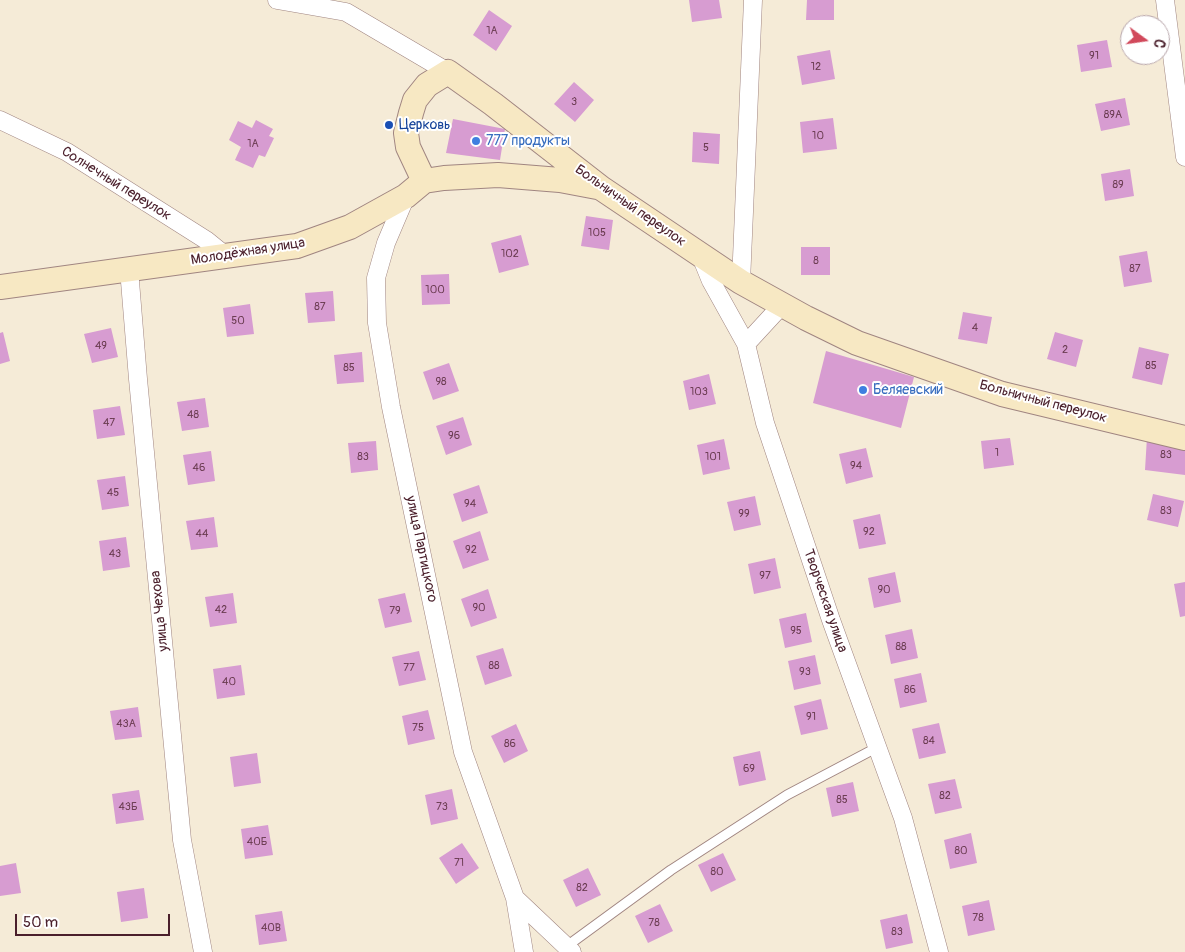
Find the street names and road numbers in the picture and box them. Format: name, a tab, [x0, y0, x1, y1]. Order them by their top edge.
street label: Солнечный переулок	[58, 144, 174, 224]
street label: Больничный переулок	[571, 161, 689, 251]
street label: Молодёжная улица	[190, 235, 306, 269]
street label: Больничный переулок	[977, 377, 1109, 427]
street label: улица Партицкого	[402, 494, 440, 604]
street label: Творческая улица	[799, 547, 851, 655]
street label: улица Чехова	[147, 570, 173, 652]

